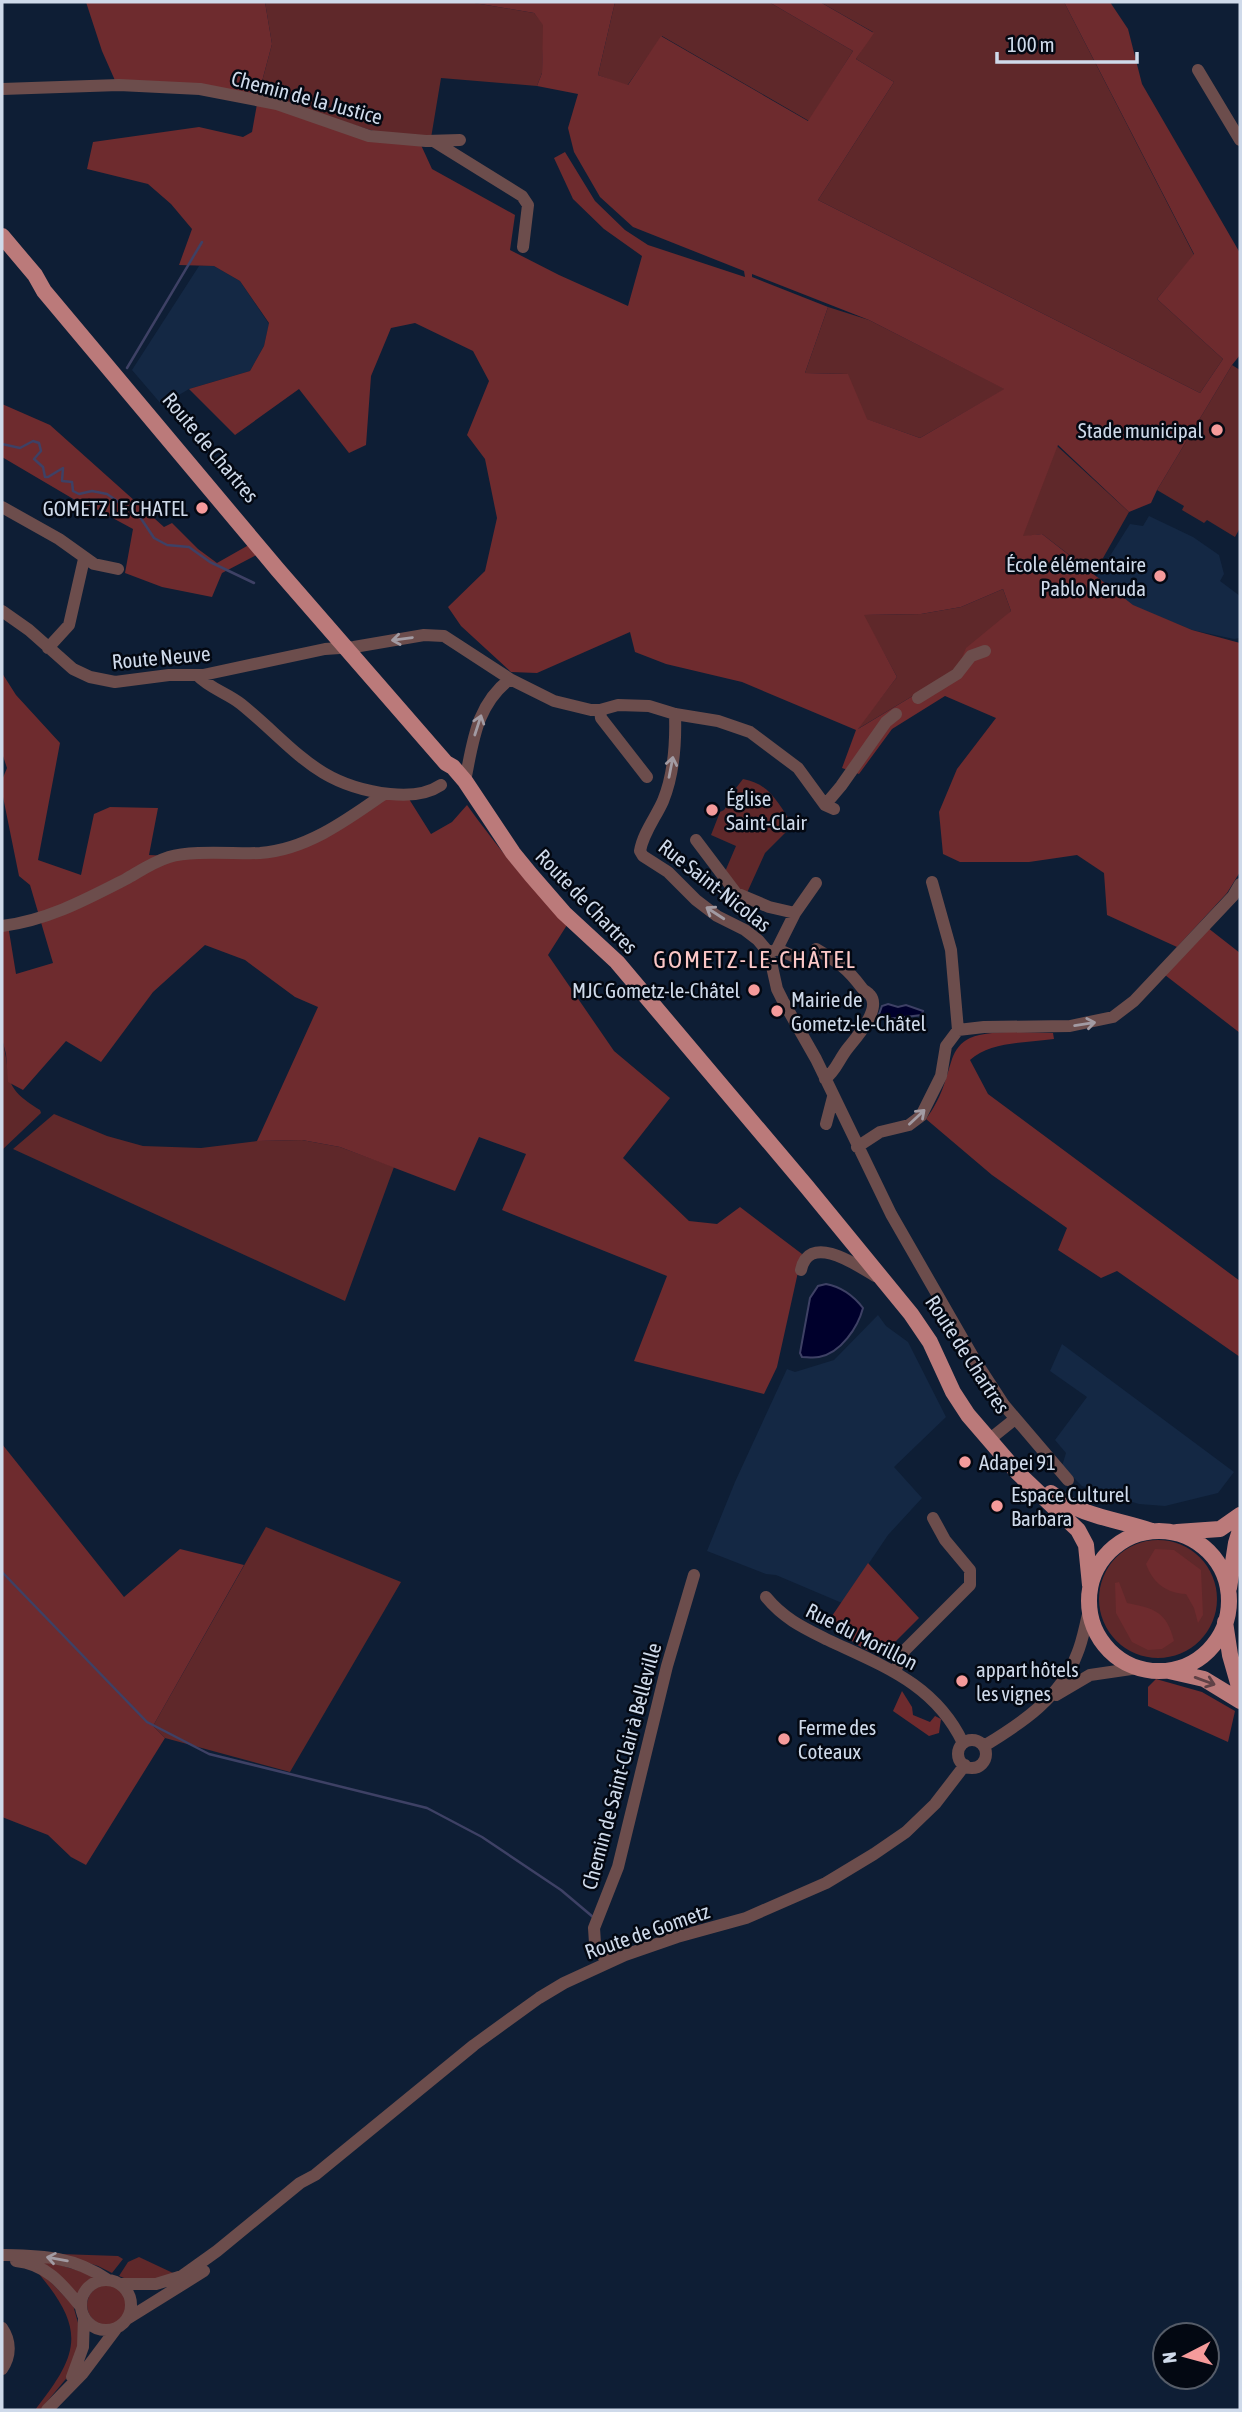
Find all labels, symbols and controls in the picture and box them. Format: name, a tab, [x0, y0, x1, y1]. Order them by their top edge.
scale bar	[997, 21, 1137, 65]
text: 100 m	[1007, 32, 1055, 56]
street label: Chemin de la Justice	[229, 65, 385, 129]
street label: Route de Chartres	[158, 387, 264, 507]
place label: Stade municipal	[1078, 418, 1203, 442]
marker: Stade municipal	[1209, 422, 1225, 438]
place label: GOMETZ LE CHATEL	[43, 496, 188, 520]
marker: GOMETZ LE CHATEL	[194, 500, 210, 516]
place label: École élémentaire Pablo Neruda	[1006, 552, 1146, 600]
marker: École élémentaire Pablo Neruda	[1152, 568, 1168, 584]
one-way arrow	[391, 632, 414, 645]
street label: Route Neuve	[111, 641, 211, 673]
one-way arrow	[473, 714, 486, 736]
one-way arrow	[665, 756, 679, 779]
place label: Église Saint-Clair	[726, 786, 808, 834]
marker: Église Saint-Clair	[704, 802, 720, 818]
street label: Rue Saint-Nicolas	[654, 834, 776, 936]
street label: Route de Chartres	[531, 844, 643, 958]
one-way arrow	[705, 906, 725, 920]
district label: GOMETZ-LE-CHÂTEL	[653, 946, 857, 973]
place label: MJC Gometz-le-Châtel	[572, 978, 740, 1002]
marker: MJC Gometz-le-Châtel	[746, 982, 762, 998]
place label: Mairie de Gometz-le-Châtel	[791, 987, 926, 1035]
marker: Mairie de Gometz-le-Châtel	[769, 1003, 785, 1019]
one-way arrow	[1073, 1017, 1096, 1030]
one-way arrow	[908, 1109, 926, 1125]
street label: Route de Chartres	[921, 1291, 1015, 1417]
place label: Adapei 91	[979, 1450, 1056, 1474]
marker: Adapei 91	[957, 1454, 973, 1470]
place label: Espace Culturel Barbara	[1011, 1482, 1130, 1530]
marker: Espace Culturel Barbara	[989, 1498, 1005, 1514]
street label: Rue du Morillon	[802, 1598, 922, 1674]
street label: Chemin de Saint-Clair à Belleville	[576, 1640, 666, 1892]
place label: appart hôtels les vignes	[976, 1657, 1079, 1705]
marker: appart hôtels les vignes	[954, 1673, 970, 1689]
one-way arrow	[1194, 1675, 1216, 1688]
place label: Ferme des Coteaux	[798, 1715, 876, 1763]
marker: Ferme des Coteaux	[776, 1731, 792, 1747]
street label: Route de Gometz	[581, 1898, 713, 1964]
one-way arrow	[46, 2251, 69, 2265]
north arrow	[1151, 2321, 1221, 2391]
text: N	[1158, 2351, 1181, 2365]

